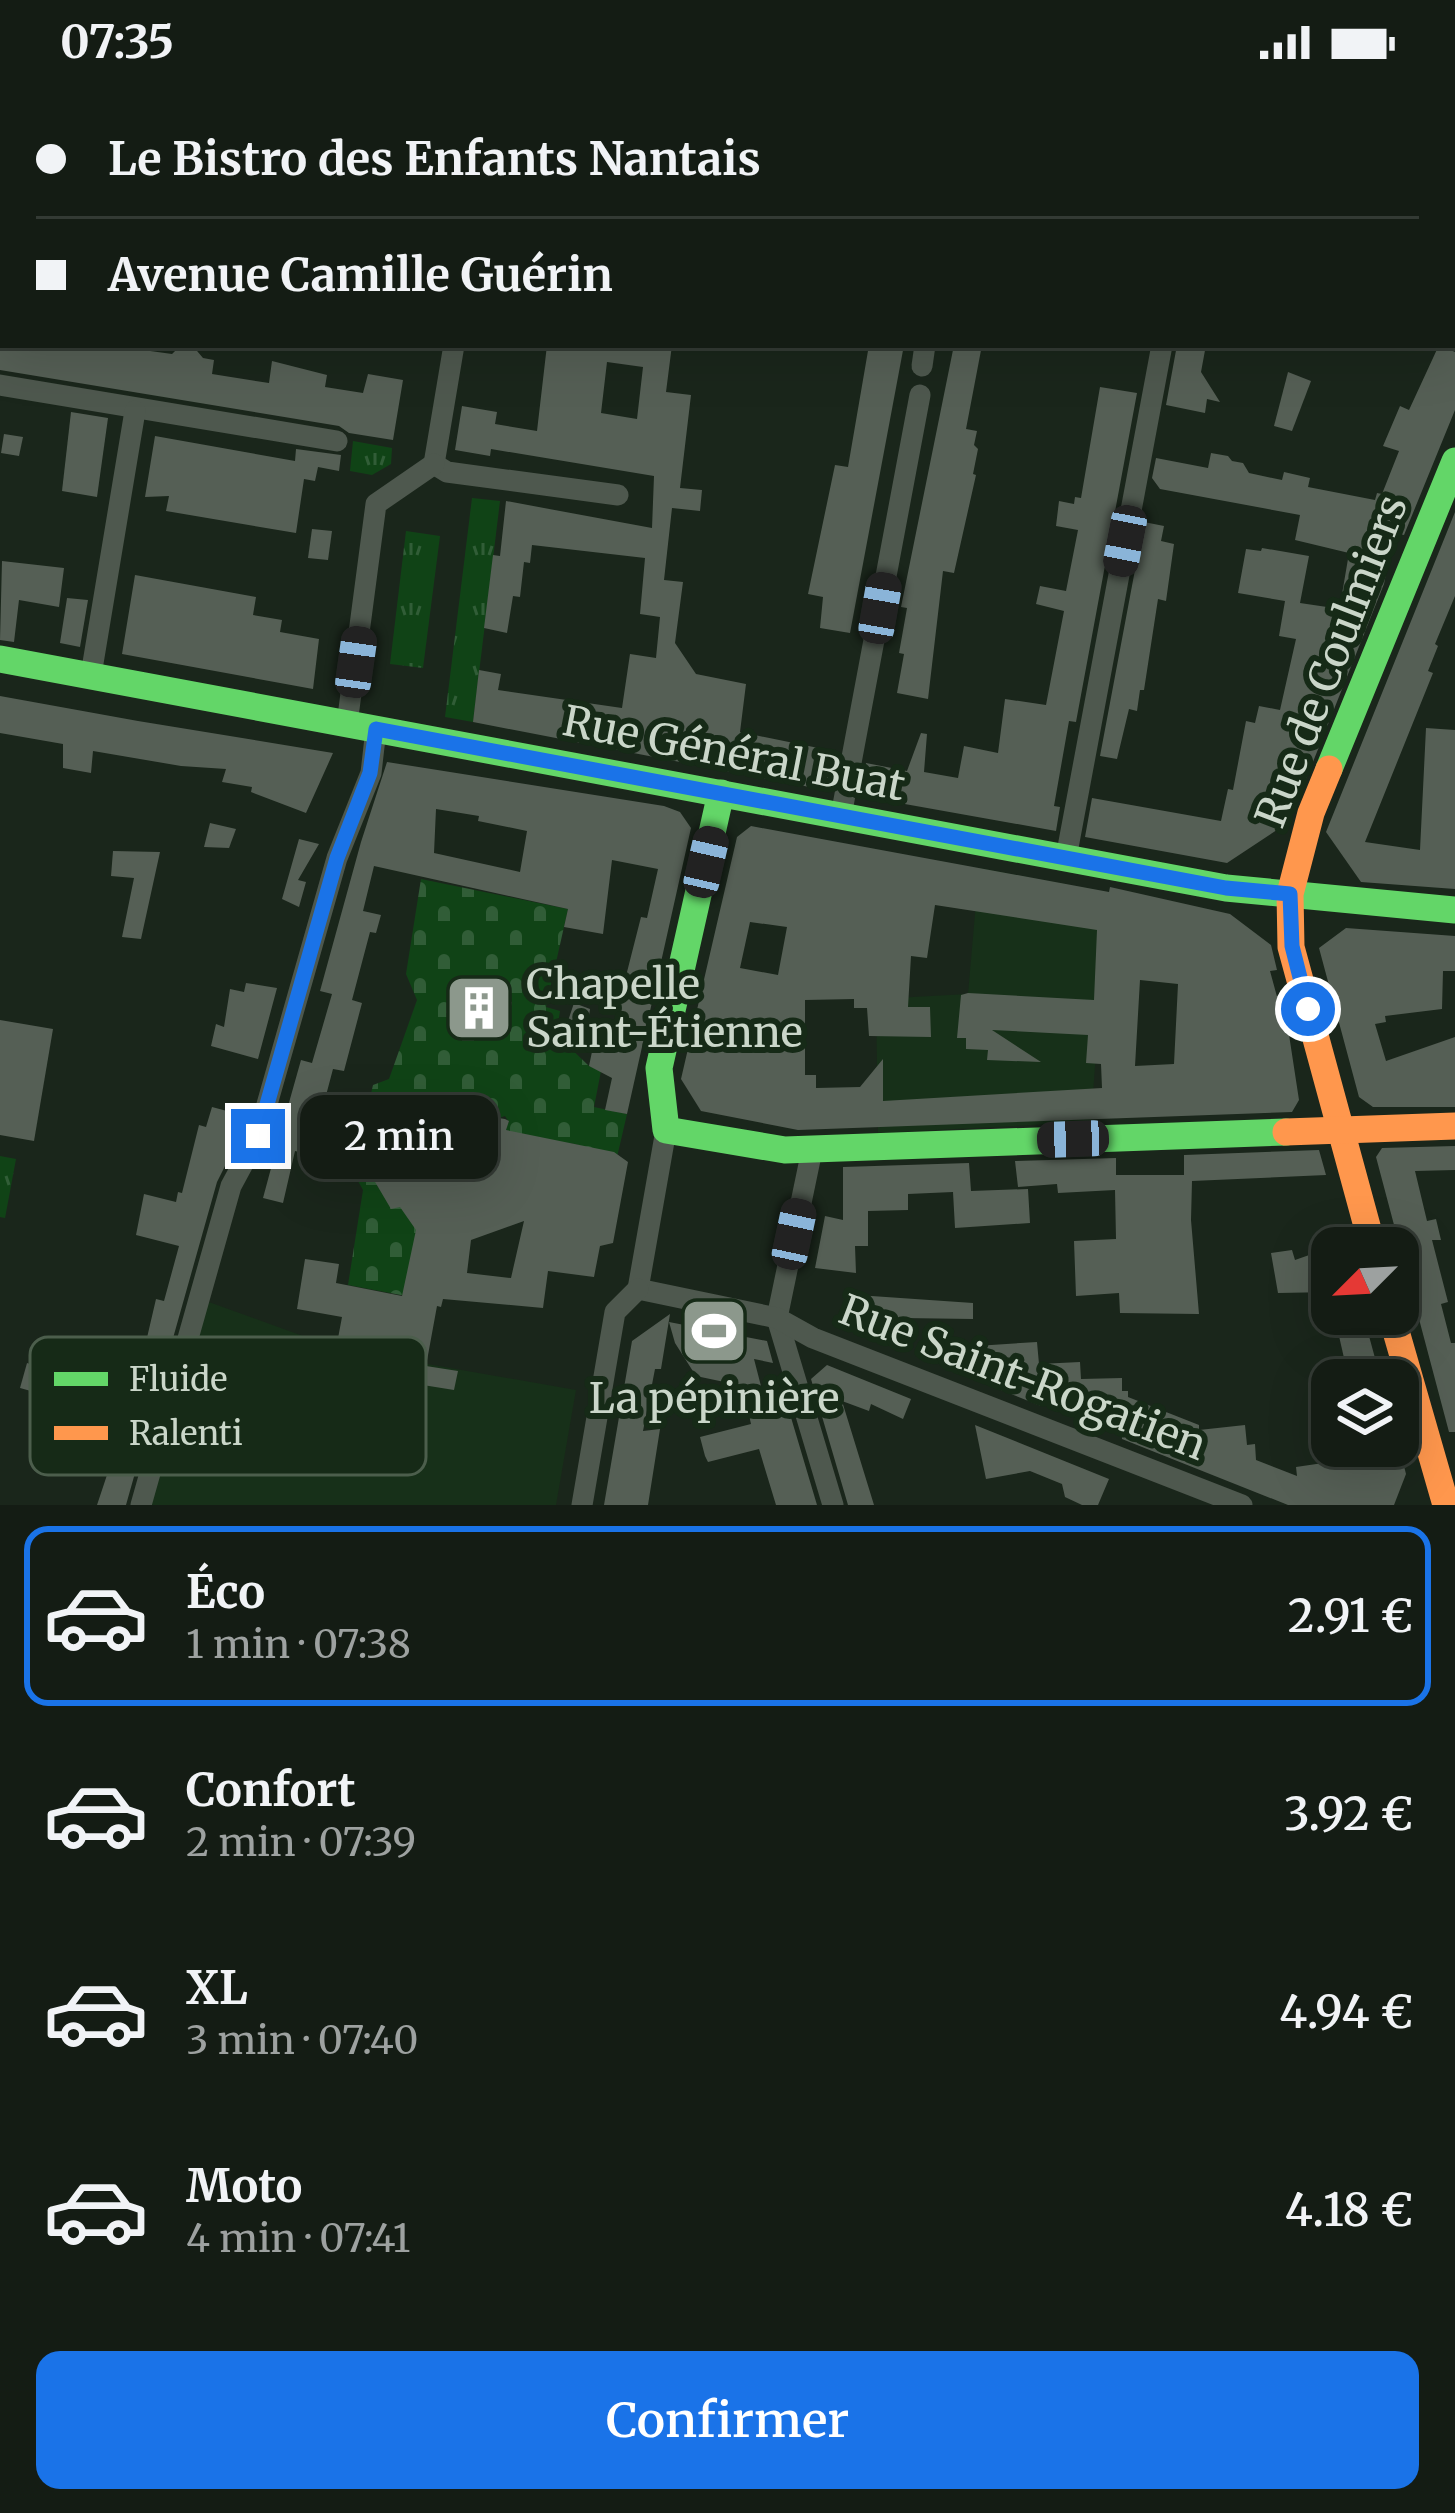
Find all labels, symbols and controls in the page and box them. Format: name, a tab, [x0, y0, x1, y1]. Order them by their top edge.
text: 07:35	[60, 14, 174, 70]
text: Le Bistro des Enfants Nantais	[108, 131, 761, 187]
text: Avenue Camille Guérin	[108, 247, 613, 303]
street label: Rue de Coulmiers	[1244, 488, 1418, 834]
car	[1100, 502, 1150, 580]
car	[856, 569, 904, 647]
car	[333, 624, 379, 700]
street label: Rue Général Buat	[559, 694, 909, 812]
car	[680, 823, 732, 901]
place label: Chapelle Saint-Étienne	[526, 958, 803, 1058]
building icon: Chapelle Saint-Étienne	[444, 973, 514, 1043]
route start	[1281, 982, 1335, 1036]
callout: 2 min	[300, 1094, 498, 1178]
route end	[231, 1109, 285, 1163]
text: 2 min	[344, 1112, 454, 1161]
car	[1036, 1120, 1110, 1158]
car	[769, 1195, 819, 1273]
north arrow	[1311, 1227, 1419, 1335]
map controls	[1311, 1227, 1419, 1467]
street label: Rue Saint-Rogatien	[832, 1283, 1214, 1472]
sports icon: La pépinière	[679, 1296, 749, 1366]
legend	[30, 1337, 426, 1475]
text: Fluide	[129, 1359, 228, 1400]
button: layers	[1311, 1359, 1419, 1467]
place label: La pépinière	[589, 1372, 839, 1424]
text: Ralenti	[129, 1413, 243, 1454]
icon: car	[42, 1562, 150, 1670]
text: Éco	[186, 1564, 265, 1620]
text: 2.91 €	[1288, 1588, 1413, 1644]
text: 1 min · 07:38	[186, 1620, 411, 1669]
icon: car	[42, 1760, 150, 1868]
text: Confort	[186, 1762, 356, 1818]
text: 3.92 €	[1284, 1786, 1413, 1842]
text: 2 min · 07:39	[186, 1818, 416, 1867]
icon: car	[42, 1958, 150, 2066]
text: XL	[186, 1960, 248, 2016]
text: 4.94 €	[1279, 1984, 1413, 2040]
text: 3 min · 07:40	[186, 2016, 419, 2065]
icon: car	[42, 2156, 150, 2264]
text: Moto	[186, 2158, 302, 2214]
text: 4.18 €	[1285, 2182, 1413, 2238]
text: 4 min · 07:41	[186, 2214, 410, 2263]
button: Confirmer	[36, 2351, 1419, 2489]

